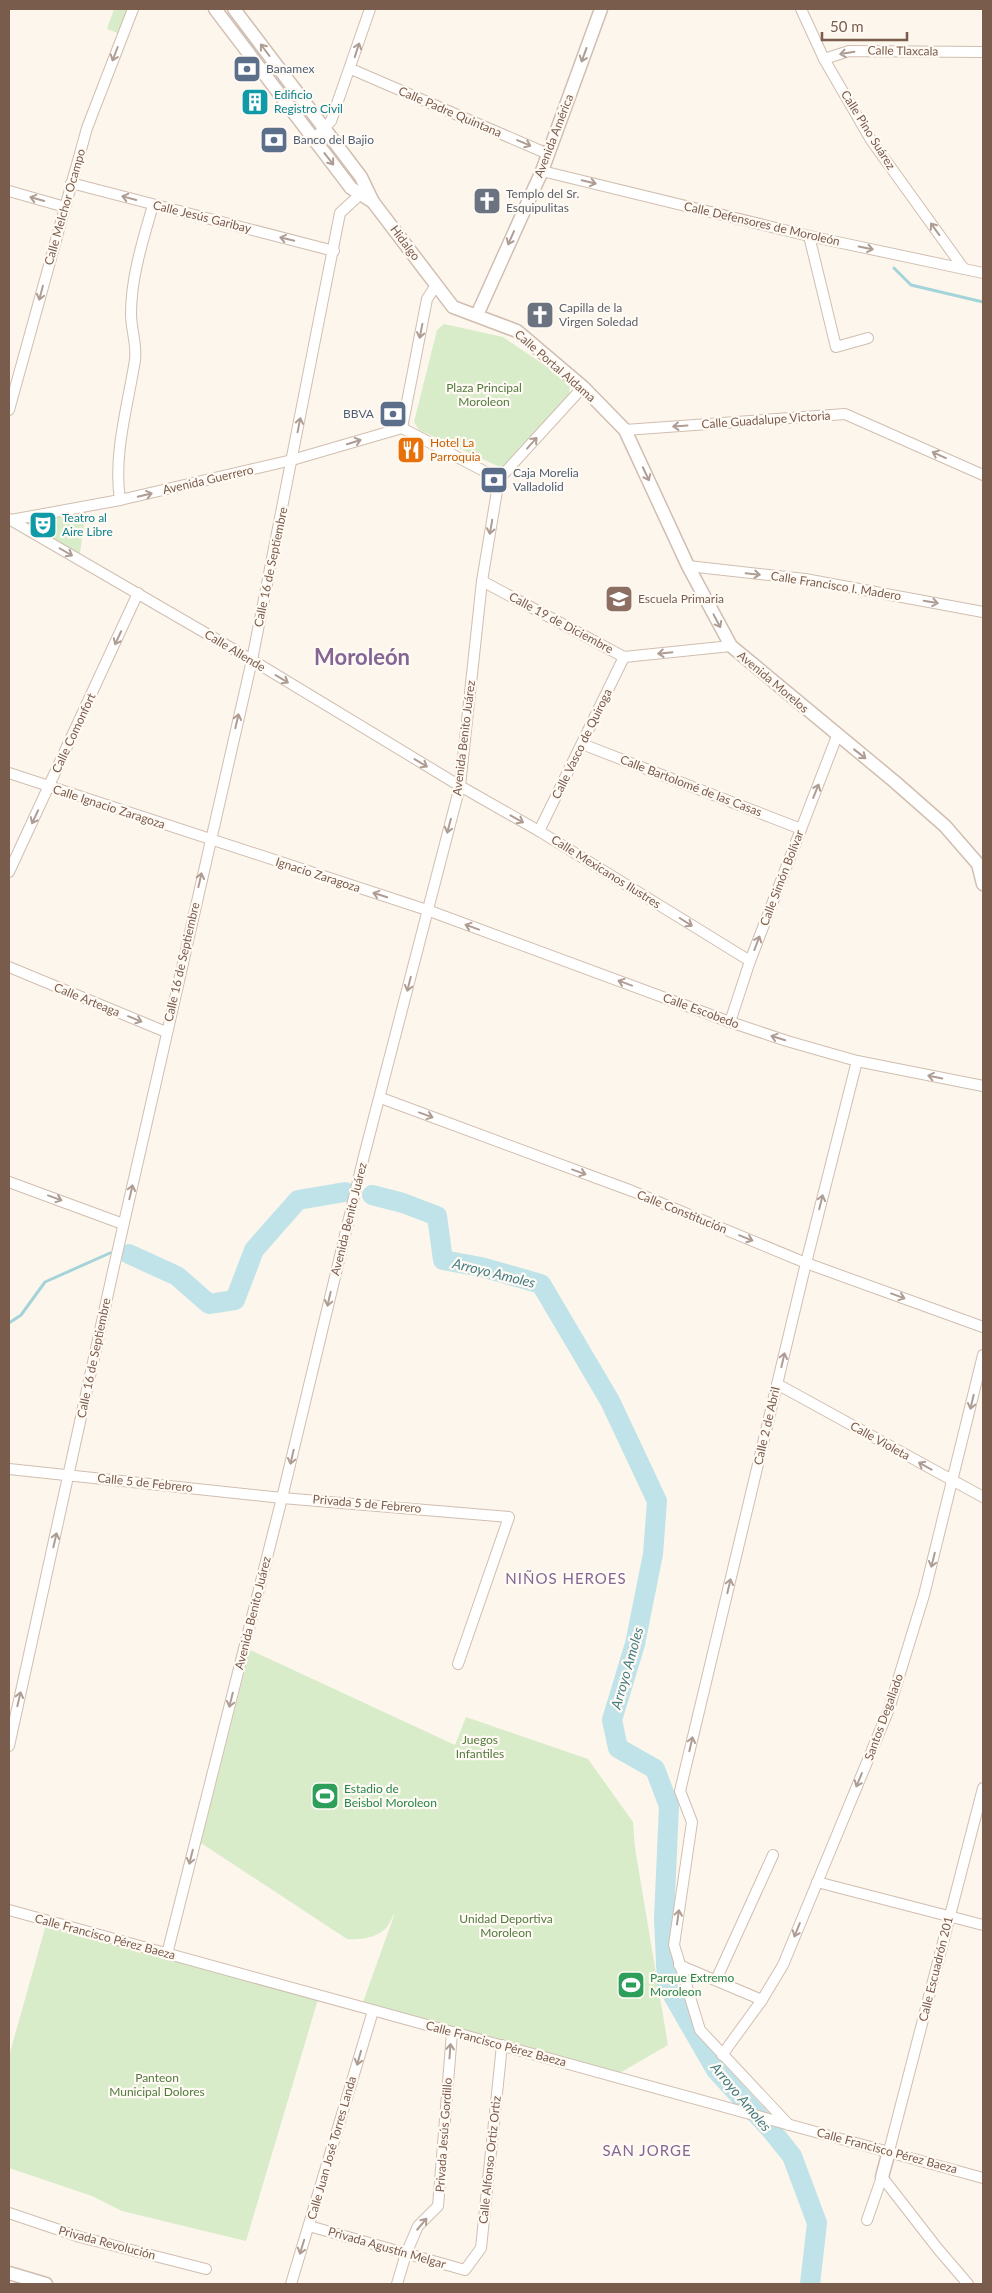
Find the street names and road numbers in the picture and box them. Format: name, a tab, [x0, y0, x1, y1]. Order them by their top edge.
street label: Calle Tlaxcala	[868, 42, 939, 59]
street label: Calle Padre Quintana	[396, 83, 504, 140]
street label: Calle Pino Suárez	[838, 87, 899, 173]
street label: Avenida América	[531, 92, 576, 180]
street label: Calle Melchor Ocampo	[41, 147, 88, 267]
street label: Calle Jesús Garibay	[151, 197, 254, 236]
street label: Calle Defensores de Moroleón	[683, 198, 842, 249]
street label: Hidalgo	[387, 222, 424, 264]
street label: Calle Portal Aldama	[512, 326, 599, 405]
street label: Calle Guadalupe Victoria	[701, 408, 831, 431]
street label: Avenida Guerrero	[161, 462, 255, 497]
street label: Calle 16 de Septiembre	[250, 505, 291, 628]
street label: Calle Francisco I. Madero	[770, 568, 902, 603]
street label: Calle 19 de Diciembre	[506, 589, 616, 656]
street label: Calle Allende	[202, 626, 268, 675]
street label: Avenida Morelos	[735, 647, 812, 716]
street label: Avenida Benito Juárez	[449, 679, 478, 796]
street label: Calle Vasco de Quiroga	[548, 686, 615, 801]
street label: Calle Comonfort	[48, 690, 99, 775]
street label: Calle Bartolomé de las Casas	[618, 752, 764, 820]
street label: Calle Ignacio Zaragoza	[51, 781, 167, 832]
street label: Calle Simón Bolívar	[756, 827, 807, 928]
street label: Calle Mexicanos Ilustres	[549, 832, 664, 911]
street label: Ignacio Zaragoza	[274, 854, 362, 895]
street label: Calle 16 de Septiembre	[160, 901, 203, 1023]
street label: Calle Arteaga	[52, 979, 122, 1020]
street label: Calle Escobedo	[661, 990, 742, 1031]
street label: Avenida Benito Juárez	[327, 1160, 370, 1277]
street label: Calle Constitución	[635, 1187, 730, 1236]
street label: Calle 16 de Septiembre	[73, 1296, 114, 1419]
street label: Calle 2 de Abril	[750, 1385, 783, 1466]
street label: Calle Violeta	[848, 1418, 913, 1463]
street label: Calle 5 de Febrero	[97, 1470, 194, 1495]
street label: Privada 5 de Febrero	[312, 1491, 422, 1516]
street label: Avenida Benito Juárez	[231, 1554, 274, 1671]
street label: Santos Degallado	[861, 1671, 906, 1762]
street label: Calle Francisco Pérez Baeza	[33, 1910, 177, 1963]
street label: Calle Escuadrón 201	[915, 1915, 956, 2023]
street label: Calle Francisco Pérez Baeza	[424, 2017, 568, 2070]
street label: Calle Juan José Torres Landa	[304, 2074, 359, 2221]
street label: Privada Jesús Gordillo	[432, 2077, 455, 2193]
street label: Calle Alfonso Ortiz Ortiz	[475, 2095, 504, 2225]
street label: Calle Francisco Pérez Baeza	[815, 2124, 959, 2177]
street label: Privada Revolución	[57, 2222, 157, 2263]
street label: Privada Agustín Melgar	[327, 2224, 448, 2272]

